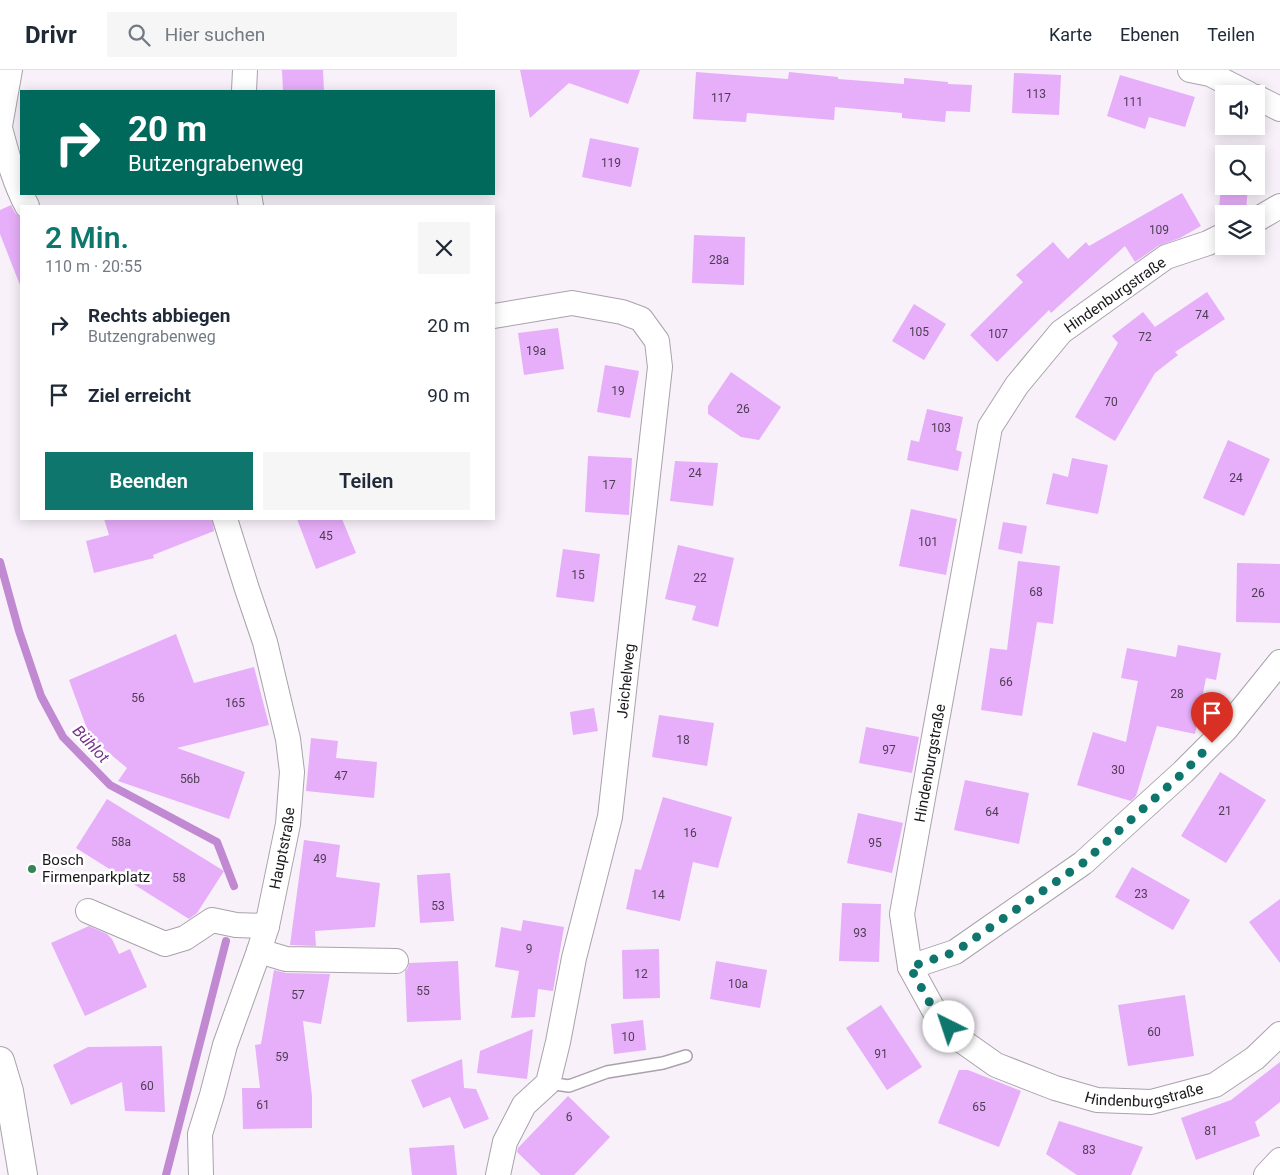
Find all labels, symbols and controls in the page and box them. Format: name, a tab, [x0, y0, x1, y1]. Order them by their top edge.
search box	[107, 12, 457, 57]
text: Drivr	[25, 21, 77, 49]
icon: search	[125, 21, 153, 49]
text: Hier suchen	[165, 23, 265, 46]
text: Karte	[1049, 24, 1092, 45]
text: Ebenen	[1120, 24, 1179, 45]
text: Teilen	[1207, 24, 1255, 45]
map controls	[1215, 85, 1265, 255]
button: sound	[1215, 85, 1265, 135]
house number: 113	[1026, 87, 1046, 101]
house number: 117	[711, 91, 731, 105]
house number: 111	[1123, 95, 1143, 109]
text: 20 m	[128, 109, 207, 150]
icon: right	[45, 110, 110, 175]
button: search	[1215, 145, 1265, 195]
text: Butzengrabenweg	[128, 151, 304, 176]
house number: 119	[601, 156, 621, 170]
button: layers	[1215, 205, 1265, 255]
text: 2 Min.	[45, 220, 129, 255]
button: close	[418, 222, 470, 274]
house number: 109	[1149, 223, 1169, 237]
house number: 28a	[709, 253, 729, 267]
street label: Hindenburgstraße	[1061, 253, 1169, 337]
text: 110 m · 20:55	[45, 257, 142, 276]
text: Rechts abbiegen	[88, 304, 230, 327]
house number: 74	[1195, 308, 1209, 322]
icon: right	[45, 311, 73, 339]
text: 20 m	[427, 314, 470, 337]
house number: 105	[909, 325, 929, 339]
text: Butzengrabenweg	[88, 327, 216, 346]
house number: 107	[988, 327, 1008, 341]
house number: 72	[1138, 330, 1152, 344]
house number: 19a	[526, 344, 546, 358]
icon: arrive	[45, 381, 73, 409]
text: Ziel erreicht	[88, 384, 191, 407]
text: 90 m	[427, 384, 470, 407]
house number: 19	[611, 384, 625, 398]
house number: 70	[1104, 395, 1118, 409]
house number: 26	[736, 402, 750, 416]
house number: 103	[931, 421, 951, 435]
button: Beenden	[45, 452, 253, 510]
button: Teilen	[263, 452, 470, 510]
house number: 24	[688, 466, 702, 480]
house number: 24	[1229, 471, 1243, 485]
house number: 17	[602, 478, 616, 492]
house number: 45	[319, 529, 333, 543]
house number: 101	[918, 535, 938, 549]
house number: 15	[571, 568, 585, 582]
house number: 22	[693, 571, 707, 585]
house number: 68	[1029, 585, 1043, 599]
house number: 26	[1251, 586, 1265, 600]
street label: Jeichelweg	[613, 643, 639, 719]
house number: 66	[999, 675, 1013, 689]
house number: 28	[1170, 687, 1184, 701]
house number: 56	[131, 691, 145, 705]
pin	[1191, 692, 1233, 743]
house number: 165	[225, 696, 245, 710]
icon: arrive	[1198, 699, 1226, 727]
street label: Hindenburgstraße	[911, 702, 949, 824]
water label: Bühlot	[69, 721, 114, 767]
house number: 18	[676, 733, 690, 747]
house number: 97	[882, 743, 896, 757]
house number: 30	[1111, 763, 1125, 777]
house number: 47	[334, 769, 348, 783]
house number: 56b	[180, 772, 200, 786]
house number: 21	[1218, 804, 1232, 818]
house number: 64	[985, 805, 999, 819]
street label: Hauptstraße	[266, 807, 298, 891]
house number: 16	[683, 826, 697, 840]
house number: 58a	[111, 835, 131, 849]
house number: 95	[868, 836, 882, 850]
place label: Bosch Firmenparkplatz	[42, 851, 150, 886]
house number: 49	[313, 852, 327, 866]
marker: Bosch Firmenparkplatz	[26, 863, 38, 875]
house number: 58	[172, 871, 186, 885]
house number: 23	[1134, 887, 1148, 901]
house number: 14	[651, 888, 665, 902]
house number: 53	[431, 899, 445, 913]
house number: 93	[853, 926, 867, 940]
house number: 9	[526, 942, 532, 956]
house number: 12	[634, 967, 648, 981]
house number: 10a	[728, 977, 748, 991]
house number: 55	[416, 984, 430, 998]
house number: 57	[291, 988, 305, 1002]
position arrow	[922, 1000, 974, 1052]
house number: 60	[1147, 1025, 1161, 1039]
house number: 10	[621, 1030, 635, 1044]
house number: 91	[874, 1047, 888, 1061]
house number: 59	[275, 1050, 289, 1064]
house number: 60	[140, 1079, 154, 1093]
street label: Hindenburgstraße	[1083, 1080, 1205, 1111]
house number: 61	[256, 1098, 270, 1112]
house number: 65	[972, 1100, 986, 1114]
house number: 6	[566, 1110, 573, 1124]
house number: 81	[1204, 1124, 1218, 1138]
house number: 83	[1082, 1143, 1096, 1157]

